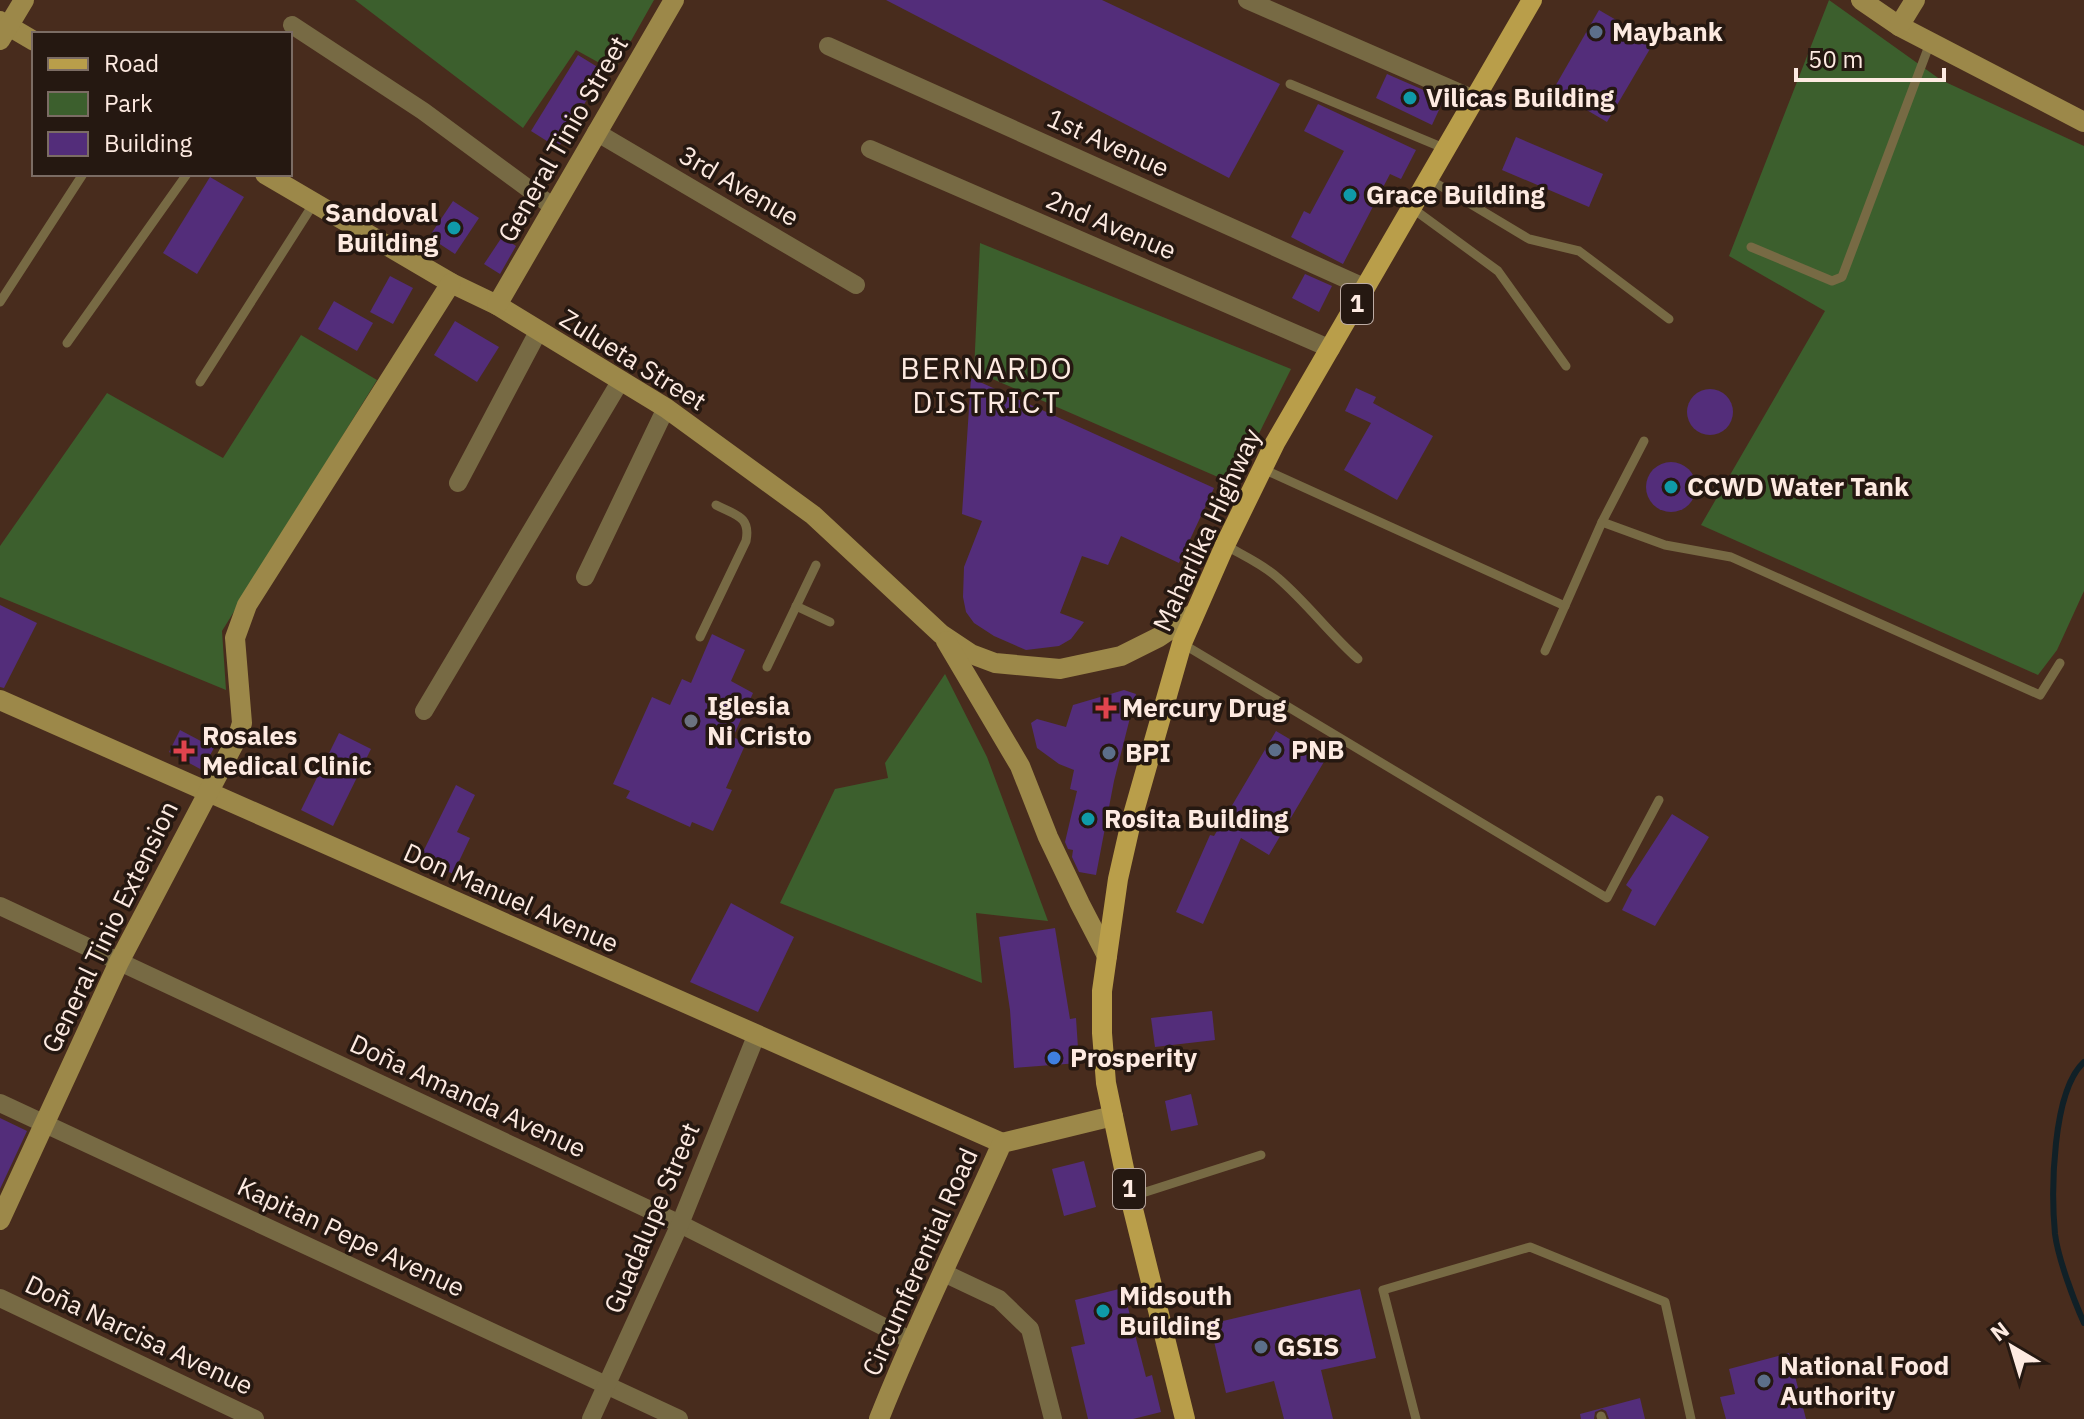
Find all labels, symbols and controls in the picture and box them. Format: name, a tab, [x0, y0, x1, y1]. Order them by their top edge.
place label: Maybank	[1612, 14, 1723, 48]
marker: Maybank	[1587, 23, 1605, 41]
street label: General Tinio Street	[489, 29, 635, 248]
legend	[32, 32, 292, 176]
scale bar	[1796, 32, 1944, 82]
text: 50 m	[1808, 43, 1863, 75]
text: Road	[104, 47, 159, 79]
place label: Vilicas Building	[1426, 80, 1615, 114]
text: Park	[104, 87, 153, 119]
marker: Vilicas Building	[1401, 89, 1419, 107]
street label: 1st Avenue	[1042, 100, 1175, 184]
text: Building	[104, 127, 192, 159]
street label: 3rd Avenue	[673, 137, 806, 233]
place label: Grace Building	[1366, 177, 1546, 211]
street label: 2nd Avenue	[1041, 181, 1182, 267]
marker: Grace Building	[1341, 186, 1359, 204]
place label: Sandoval Building	[325, 195, 439, 259]
marker: Sandoval Building	[445, 219, 463, 237]
road number: 1	[1341, 284, 1373, 324]
street label: Zulueta Street	[554, 301, 713, 418]
district label: BERNARDO DISTRICT	[900, 348, 1074, 421]
street label: Maharlika Highway	[1144, 423, 1268, 636]
place label: CCWD Water Tank	[1687, 469, 1909, 503]
marker: CCWD Water Tank	[1662, 478, 1680, 496]
place label: Iglesia Ni Cristo	[707, 688, 812, 752]
place label: Mercury Drug	[1122, 690, 1287, 724]
marker: Mercury Drug	[1097, 699, 1115, 717]
marker: Iglesia Ni Cristo	[682, 712, 700, 730]
place label: Rosales Medical Clinic	[202, 718, 372, 782]
place label: PNB	[1291, 732, 1344, 766]
place label: BPI	[1125, 735, 1171, 769]
marker: Rosales Medical Clinic	[173, 740, 195, 762]
marker: PNB	[1266, 741, 1284, 759]
marker: BPI	[1100, 744, 1118, 762]
street label: General Tinio Extension	[33, 795, 185, 1058]
place label: Rosita Building	[1104, 801, 1289, 835]
marker: Rosita Building	[1079, 810, 1097, 828]
street label: Don Manuel Avenue	[399, 834, 624, 960]
street label: Doña Amanda Avenue	[345, 1025, 592, 1165]
place label: Prosperity	[1070, 1040, 1197, 1074]
marker: Prosperity	[1045, 1049, 1063, 1067]
street label: Guadalupe Street	[596, 1117, 707, 1318]
street label: Circumferential Road	[853, 1142, 985, 1381]
street label: Kapitan Pepe Avenue	[232, 1168, 471, 1304]
road number: 1	[1113, 1169, 1145, 1209]
street label: Doña Narcisa Avenue	[20, 1266, 259, 1402]
place label: Midsouth Building	[1119, 1278, 1232, 1342]
marker: Midsouth Building	[1094, 1302, 1112, 1320]
north arrow	[1972, 1307, 2052, 1387]
text: N	[1984, 1315, 2015, 1347]
place label: GSIS	[1277, 1329, 1339, 1363]
marker: GSIS	[1252, 1338, 1270, 1356]
place label: National Food Authority	[1780, 1348, 1949, 1412]
marker: National Food Authority	[1755, 1372, 1773, 1390]

